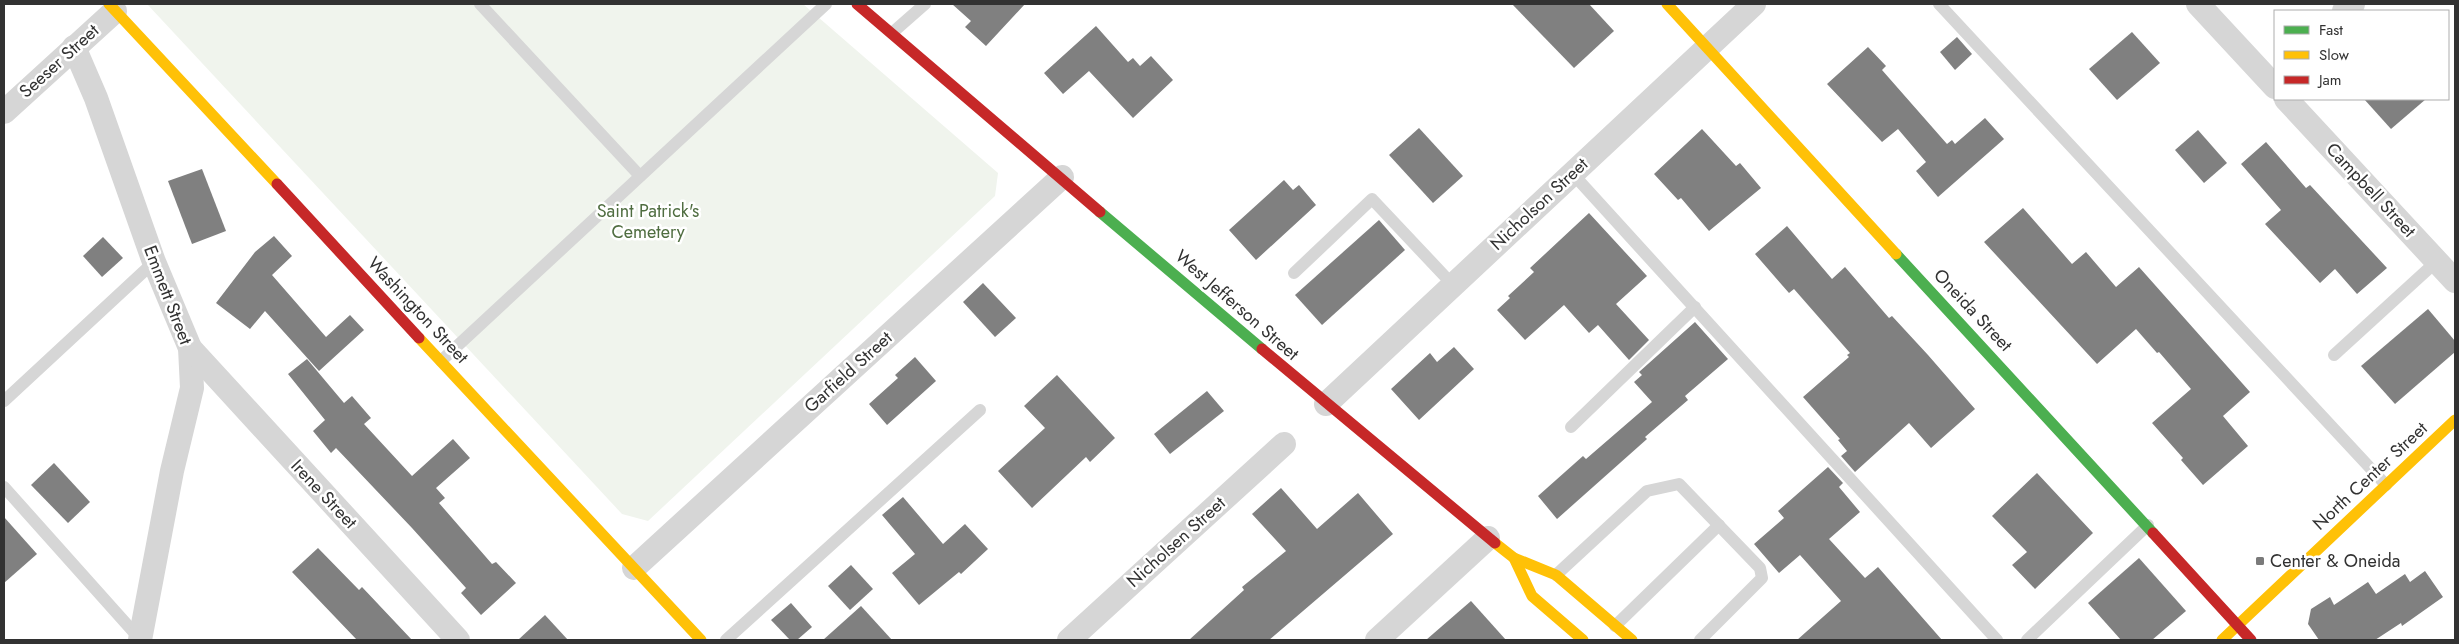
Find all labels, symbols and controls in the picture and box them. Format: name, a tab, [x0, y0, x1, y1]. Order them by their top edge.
legend	[2274, 10, 2449, 100]
street label: Seeser Street	[13, 18, 105, 104]
text: Fast	[2319, 19, 2343, 41]
text: Slow	[2319, 44, 2350, 66]
text: Jam	[2317, 69, 2342, 91]
street label: Campbell Street	[2320, 137, 2422, 244]
street label: Nicholson Street	[1484, 151, 1594, 256]
park label: Saint Patrick's Cemetery	[597, 198, 699, 245]
street label: Emmett Street	[137, 242, 199, 349]
street label: West Jefferson Street	[1169, 244, 1305, 367]
street label: Washington Street	[362, 251, 475, 370]
street label: Oneida Street	[1928, 263, 2019, 358]
street label: Garfield Street	[798, 325, 898, 419]
street label: North Center Street	[2307, 415, 2434, 536]
street label: Irene Street	[285, 453, 364, 535]
street label: Nicholsen Street	[1121, 490, 1232, 593]
place label: Center & Oneida	[2270, 548, 2400, 574]
marker: Center & Oneida	[2254, 555, 2266, 567]

